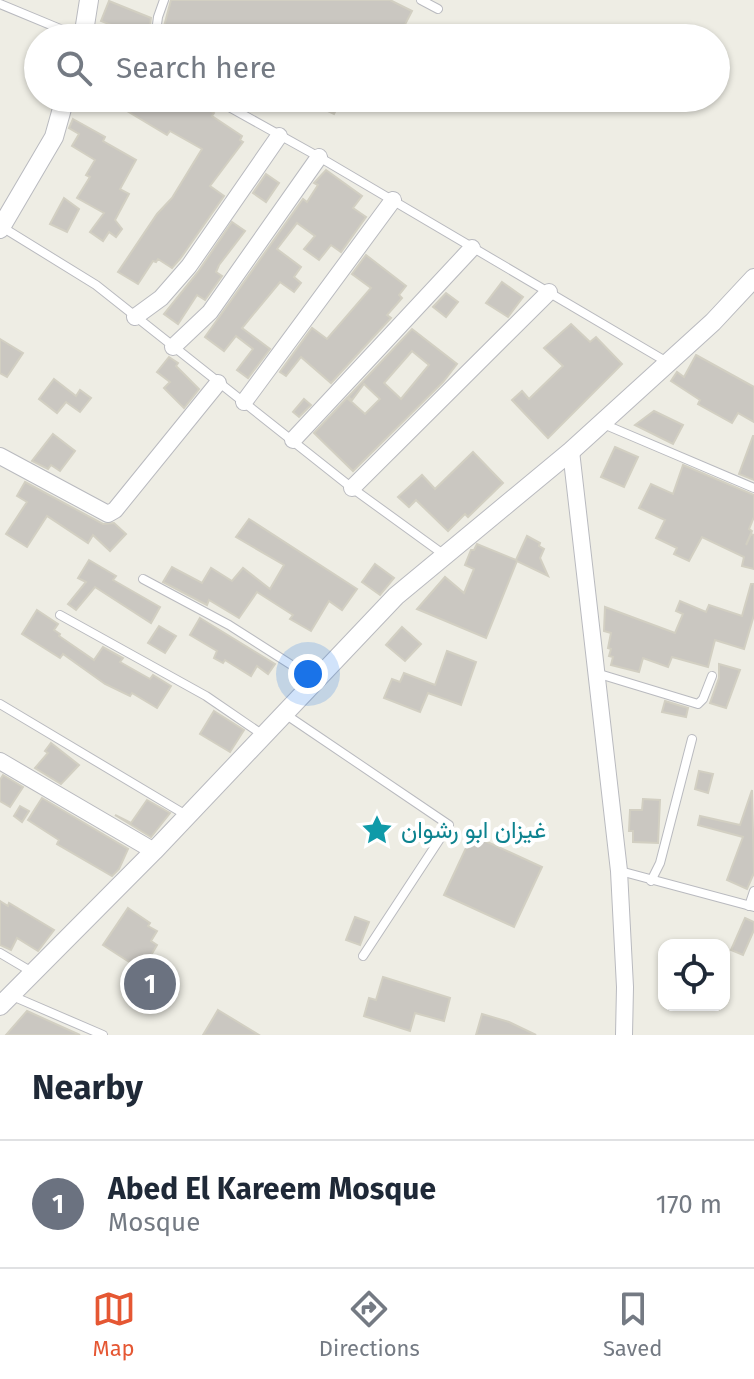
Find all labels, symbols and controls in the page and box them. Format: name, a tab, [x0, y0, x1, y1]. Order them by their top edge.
search box	[24, 24, 730, 112]
icon: search	[52, 46, 96, 90]
text: Search here	[116, 50, 276, 86]
your location	[288, 654, 328, 694]
place icon: غيزان ابو رشوان	[360, 813, 394, 847]
place label: غيزان ابو رشوان	[401, 816, 546, 845]
map controls	[658, 939, 730, 1011]
button: locate	[658, 939, 730, 1011]
pin: 1	[124, 954, 176, 1014]
text: Nearby	[32, 1067, 143, 1108]
text: Abed El Kareem Mosque	[108, 1171, 436, 1207]
text: 1	[52, 1189, 64, 1220]
text: 170 m	[656, 1189, 722, 1220]
text: Mosque	[108, 1207, 200, 1238]
tab: Map	[92, 1287, 136, 1362]
tab: Directions	[319, 1287, 420, 1362]
tab: Saved	[603, 1287, 662, 1362]

